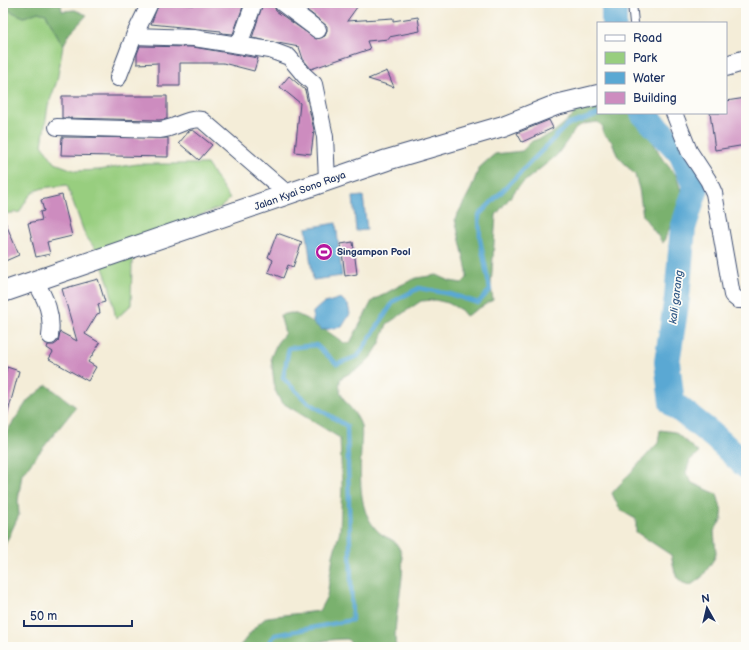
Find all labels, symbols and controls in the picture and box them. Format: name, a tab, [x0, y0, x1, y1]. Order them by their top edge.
legend	[597, 22, 727, 114]
text: Road	[633, 31, 662, 46]
text: Park	[633, 51, 657, 66]
text: Water	[633, 71, 665, 86]
text: Building	[633, 91, 677, 106]
street label: Jalan Kyai Sono Raya	[253, 169, 348, 213]
sports icon: Singampon Pool	[314, 242, 334, 262]
place label: Singampon Pool	[337, 246, 410, 258]
water label: kali garang	[666, 269, 686, 325]
north arrow	[687, 588, 727, 628]
text: N	[701, 592, 711, 606]
scale bar	[24, 602, 132, 628]
text: 50 m	[30, 609, 57, 624]

